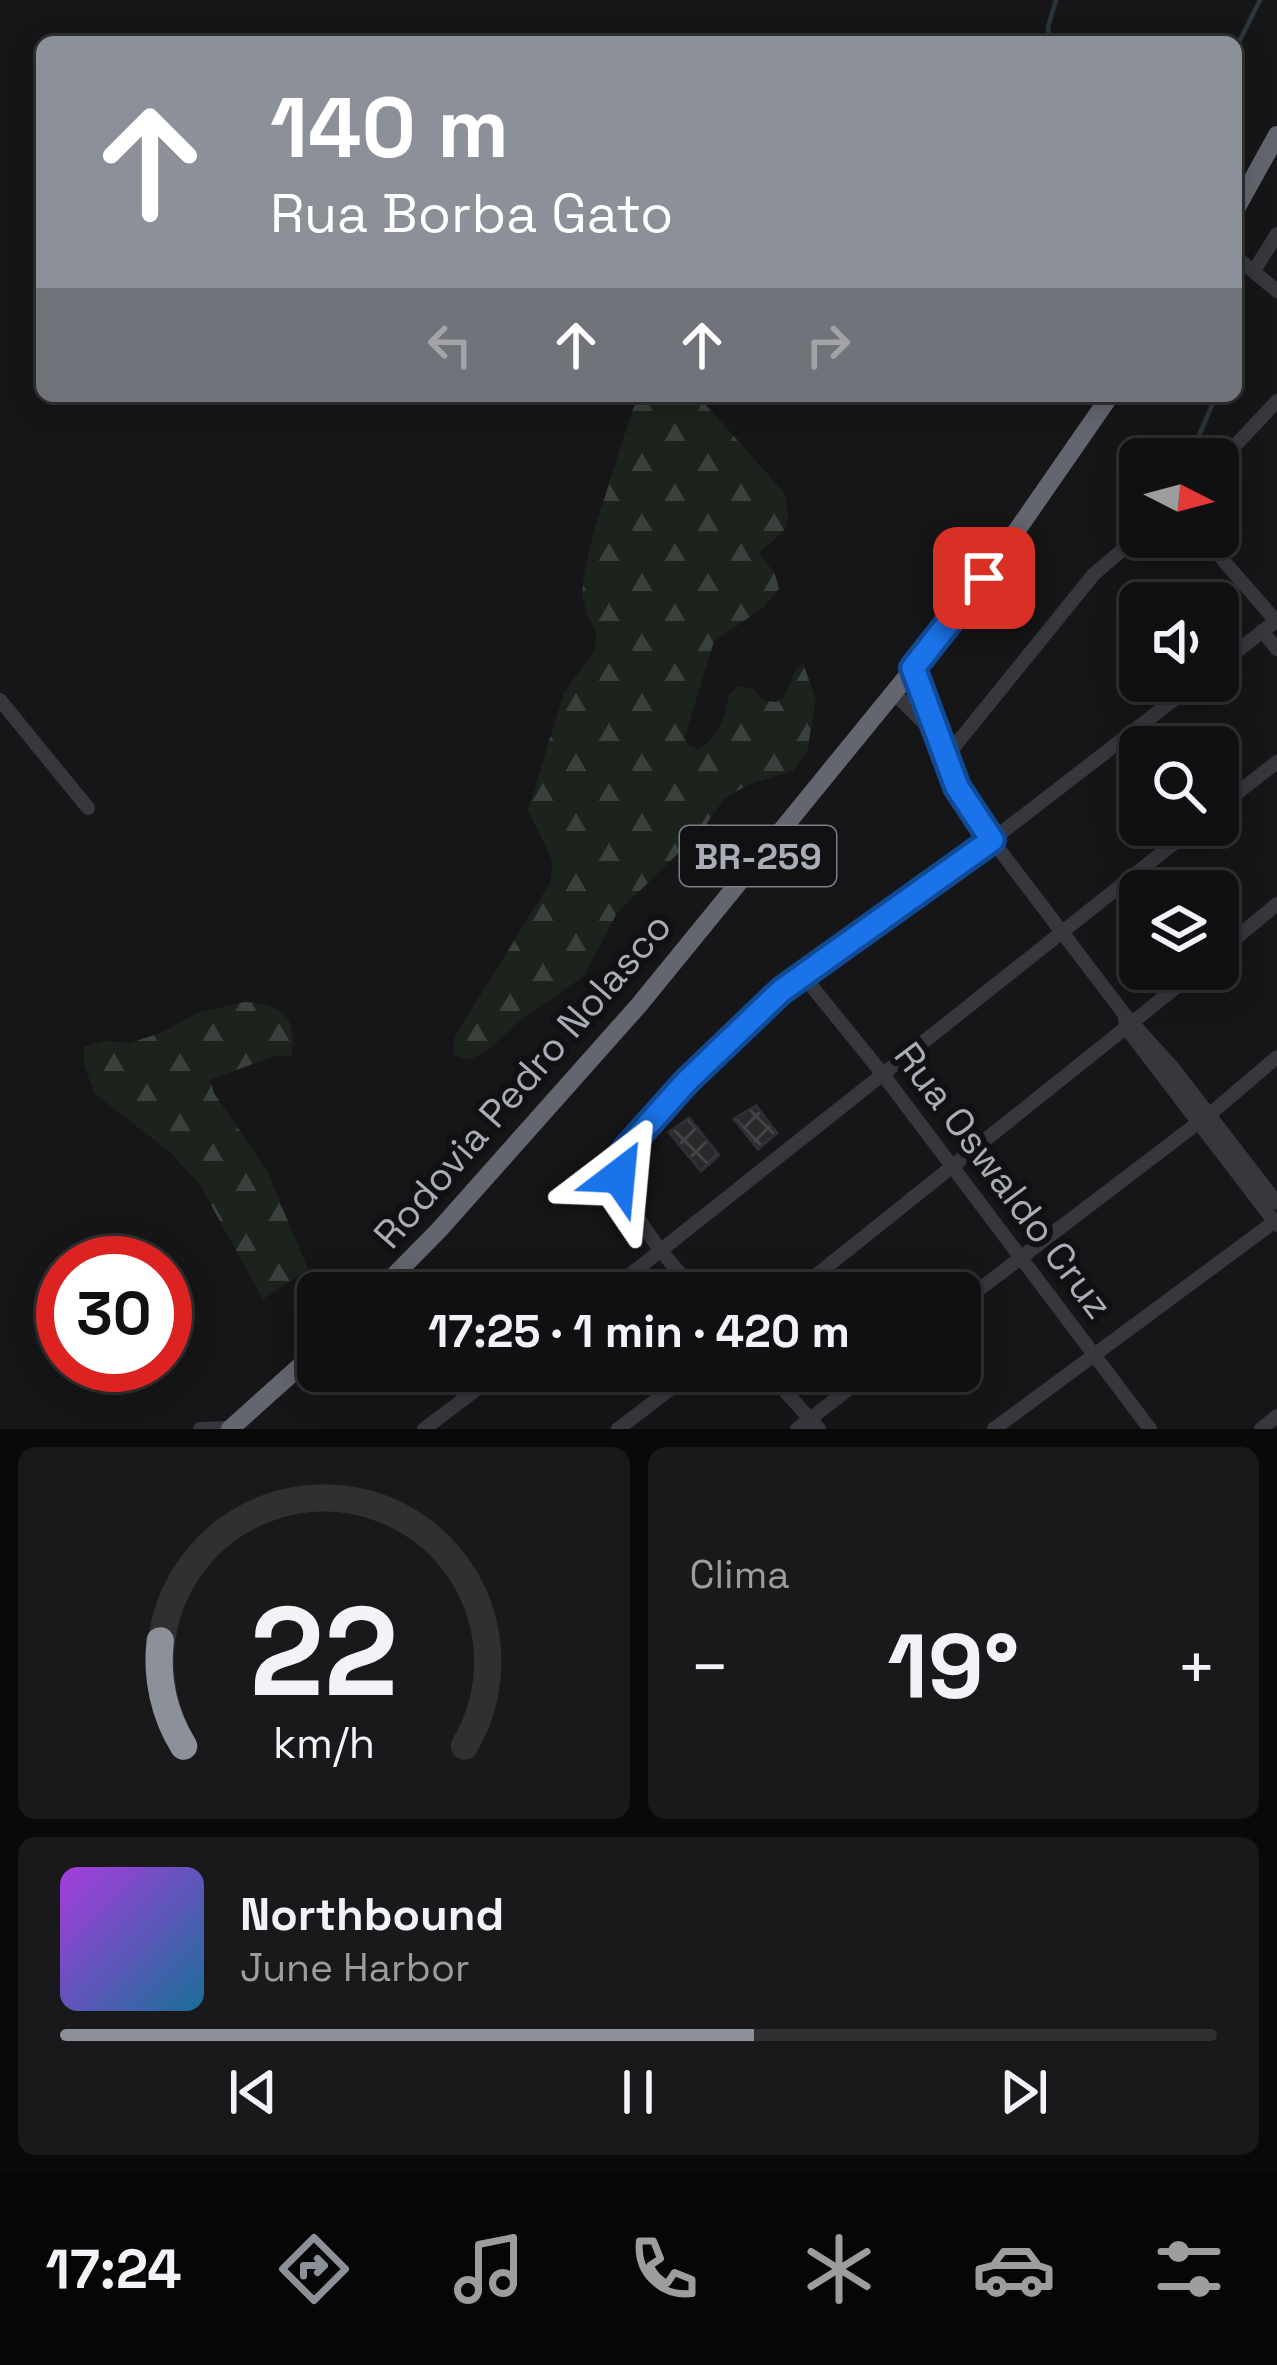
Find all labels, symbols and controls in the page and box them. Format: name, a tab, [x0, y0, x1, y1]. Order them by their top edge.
text: 140 m	[270, 74, 509, 182]
icon: ahead	[72, 84, 228, 240]
text: Rua Borba Gato	[270, 179, 673, 248]
icon: left	[417, 312, 483, 378]
icon: ahead	[543, 312, 609, 378]
icon: ahead	[669, 312, 735, 378]
icon: right	[795, 312, 861, 378]
north arrow	[1119, 438, 1239, 558]
map controls	[1119, 438, 1239, 990]
pin	[933, 527, 1035, 629]
icon: arrive	[951, 545, 1017, 611]
button: sound	[1119, 582, 1239, 702]
button: search	[1119, 726, 1239, 846]
road number: BR-259	[680, 826, 836, 886]
button: layers	[1119, 870, 1239, 990]
street label: Rodovia Pedro Nolasco	[363, 902, 682, 1258]
street label: Rua Oswaldo Cruz	[884, 1032, 1123, 1328]
position arrow	[556, 1113, 682, 1239]
speed limit sign: 30	[36, 1236, 192, 1392]
text: 17:25 · 1 min · 420 m	[428, 1303, 850, 1360]
text: Clima	[690, 1550, 790, 1599]
text: 22	[250, 1572, 398, 1731]
text: 19°	[887, 1609, 1019, 1724]
text: −	[690, 1625, 730, 1709]
text: +	[1176, 1625, 1217, 1709]
text: km/h	[273, 1716, 375, 1771]
text: Northbound	[240, 1886, 504, 1943]
text: June Harbor	[240, 1943, 470, 1992]
icon: previous	[220, 2059, 286, 2125]
icon: pause	[605, 2059, 671, 2125]
icon: next	[991, 2059, 1057, 2125]
icon: directions	[272, 2227, 356, 2311]
icon: music	[447, 2227, 531, 2311]
icon: phone	[622, 2227, 706, 2311]
icon: climate	[797, 2227, 881, 2311]
icon: car	[972, 2227, 1056, 2311]
icon: filters	[1147, 2227, 1231, 2311]
text: 17:24	[46, 2235, 181, 2304]

